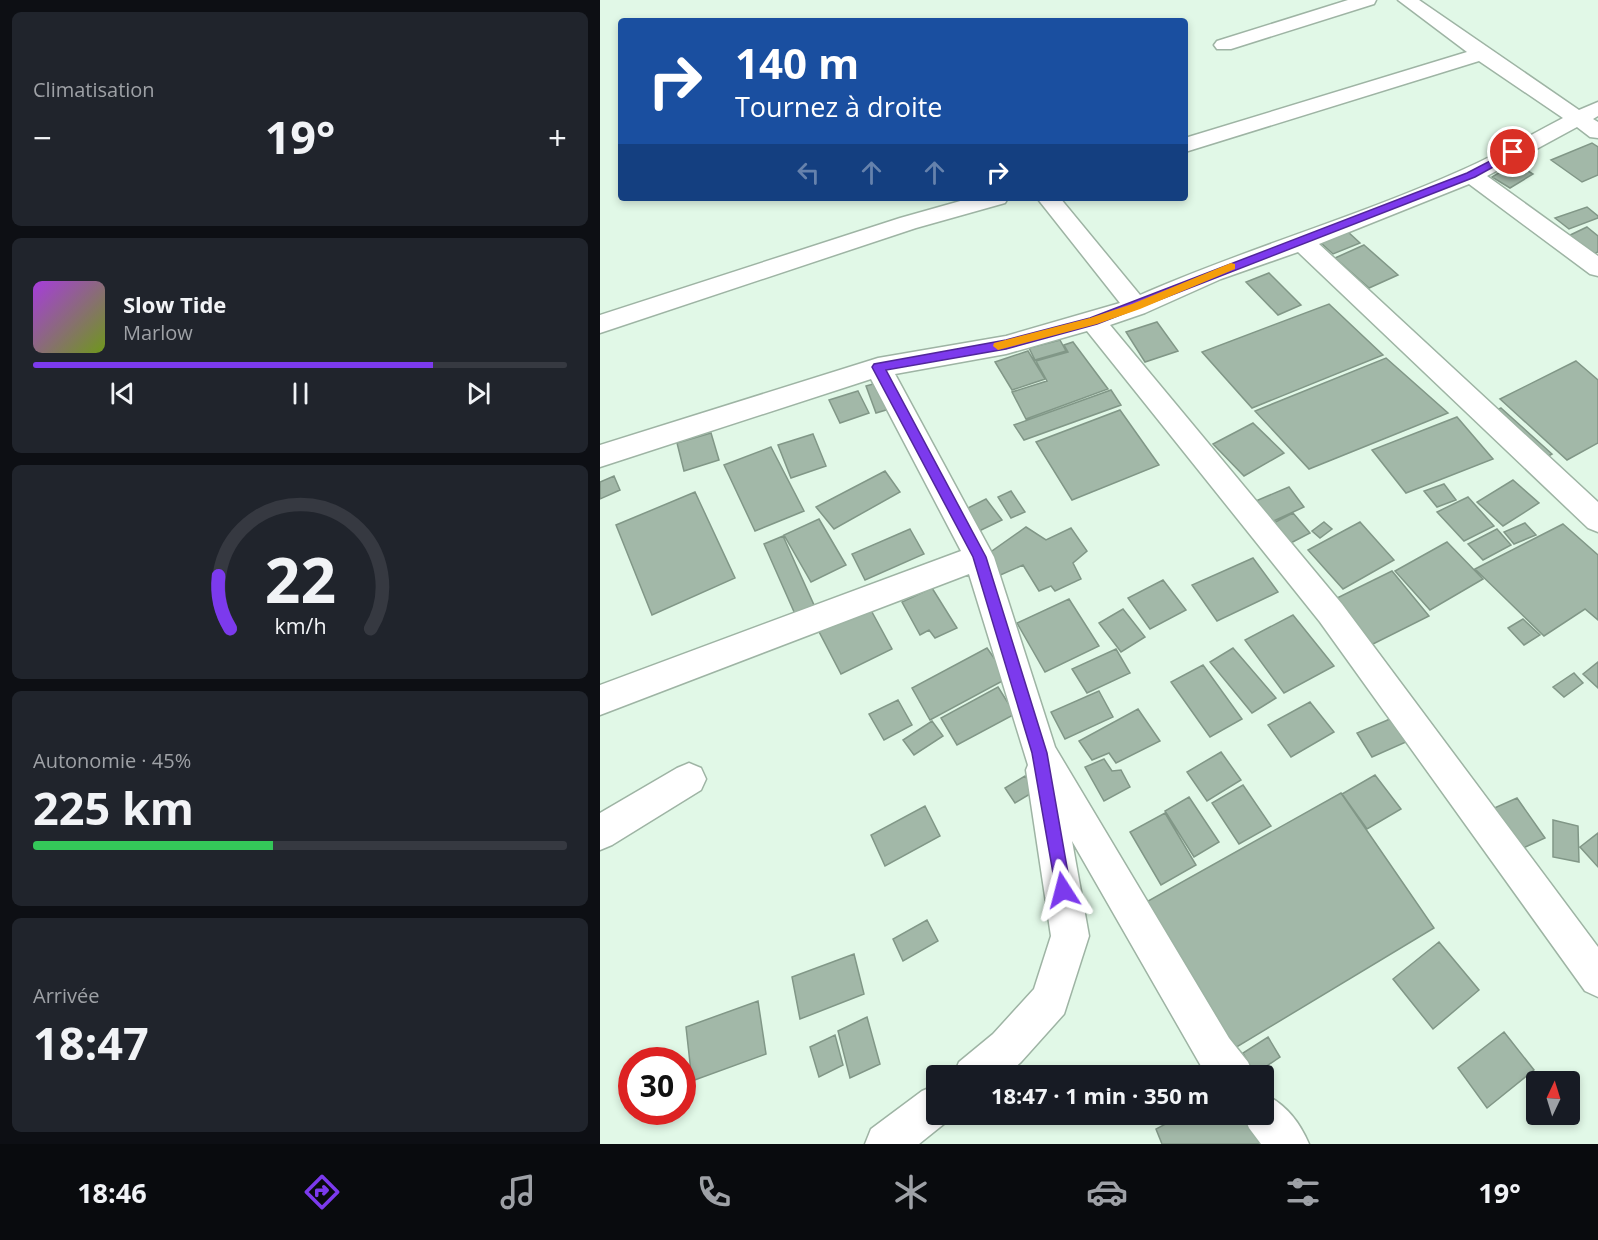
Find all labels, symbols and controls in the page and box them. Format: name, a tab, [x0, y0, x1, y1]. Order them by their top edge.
text: 140 m	[735, 34, 859, 91]
icon: right	[636, 42, 714, 120]
text: Climatisation	[33, 76, 155, 103]
text: Tournez à droite	[735, 88, 943, 125]
text: 19°	[265, 106, 335, 167]
text: −	[33, 115, 52, 160]
text: +	[548, 115, 567, 160]
pin	[1487, 126, 1538, 177]
icon: arrive	[1496, 135, 1529, 168]
icon: left	[792, 156, 825, 189]
icon: ahead	[855, 156, 888, 189]
icon: ahead	[918, 156, 951, 189]
icon: right	[981, 156, 1014, 189]
text: Slow Tide	[123, 289, 226, 319]
text: Marlow	[123, 319, 193, 346]
icon: previous	[106, 377, 139, 410]
icon: pause	[284, 377, 317, 410]
icon: next	[462, 377, 495, 410]
text: 22	[264, 536, 336, 621]
text: km/h	[274, 611, 326, 640]
text: Autonomie · 45%	[33, 747, 191, 774]
text: 225 km	[33, 777, 194, 838]
position arrow	[1031, 858, 1095, 922]
text: Arrivée	[33, 982, 100, 1009]
text: 18:47	[33, 1012, 149, 1073]
speed limit sign: 30	[618, 1047, 696, 1125]
north arrow	[1526, 1071, 1580, 1125]
map controls	[1526, 1071, 1580, 1125]
text: 18:47 · 1 min · 350 m	[991, 1080, 1209, 1110]
icon: directions	[301, 1171, 343, 1213]
icon: music	[497, 1171, 539, 1213]
icon: phone	[693, 1171, 735, 1213]
icon: climate	[890, 1171, 932, 1213]
icon: car	[1086, 1171, 1128, 1213]
icon: filters	[1282, 1171, 1324, 1213]
text: 18:46	[77, 1174, 147, 1211]
text: 19°	[1478, 1174, 1521, 1211]

